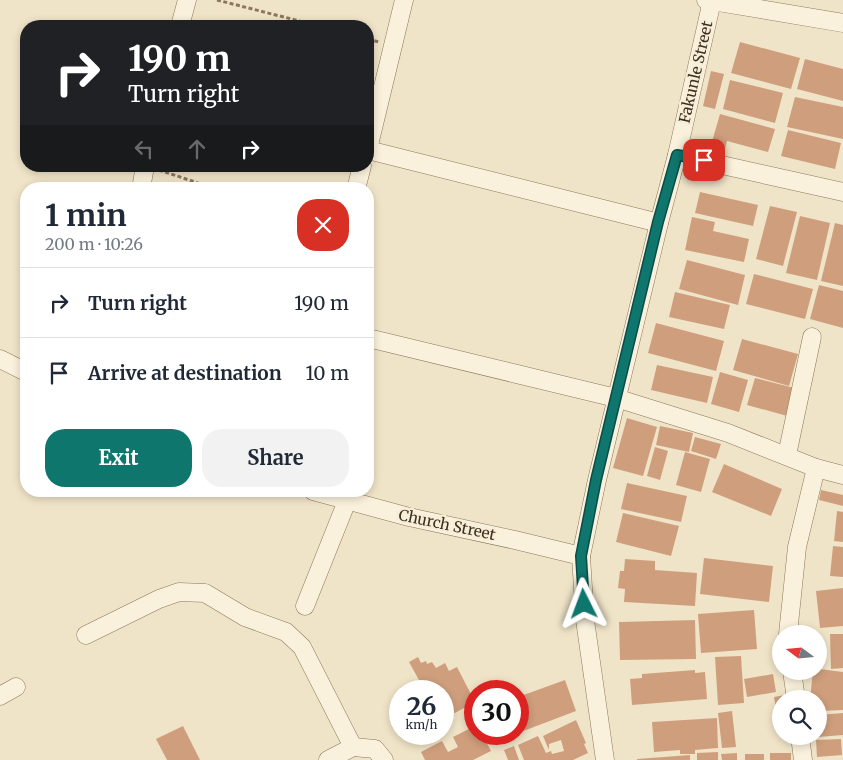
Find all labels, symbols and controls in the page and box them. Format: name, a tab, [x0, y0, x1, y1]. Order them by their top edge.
street label: Fakunle Street	[675, 19, 717, 125]
text: 190 m	[128, 37, 231, 81]
icon: right	[45, 40, 110, 105]
text: Turn right	[128, 80, 239, 108]
icon: left	[130, 135, 158, 163]
icon: ahead	[183, 135, 211, 163]
icon: right	[236, 135, 264, 163]
pin	[683, 139, 725, 181]
icon: arrive	[690, 146, 718, 174]
text: 1 min	[45, 196, 127, 234]
button: close	[297, 199, 349, 251]
text: 200 m · 10:26	[45, 234, 143, 254]
icon: right	[45, 289, 73, 317]
text: Turn right	[88, 291, 187, 315]
text: 190 m	[294, 291, 349, 315]
icon: arrive	[45, 359, 73, 387]
text: Arrive at destination	[88, 361, 282, 385]
text: 10 m	[306, 361, 349, 385]
button: Exit	[45, 429, 192, 487]
button: Share	[202, 429, 349, 487]
street label: Church Street	[397, 505, 498, 544]
position arrow	[557, 577, 609, 629]
north arrow	[772, 625, 828, 680]
map controls	[772, 625, 827, 745]
speed limit sign: 30	[464, 680, 529, 745]
text: 26	[407, 690, 436, 722]
button: search	[772, 690, 827, 745]
text: km/h	[406, 717, 437, 732]

